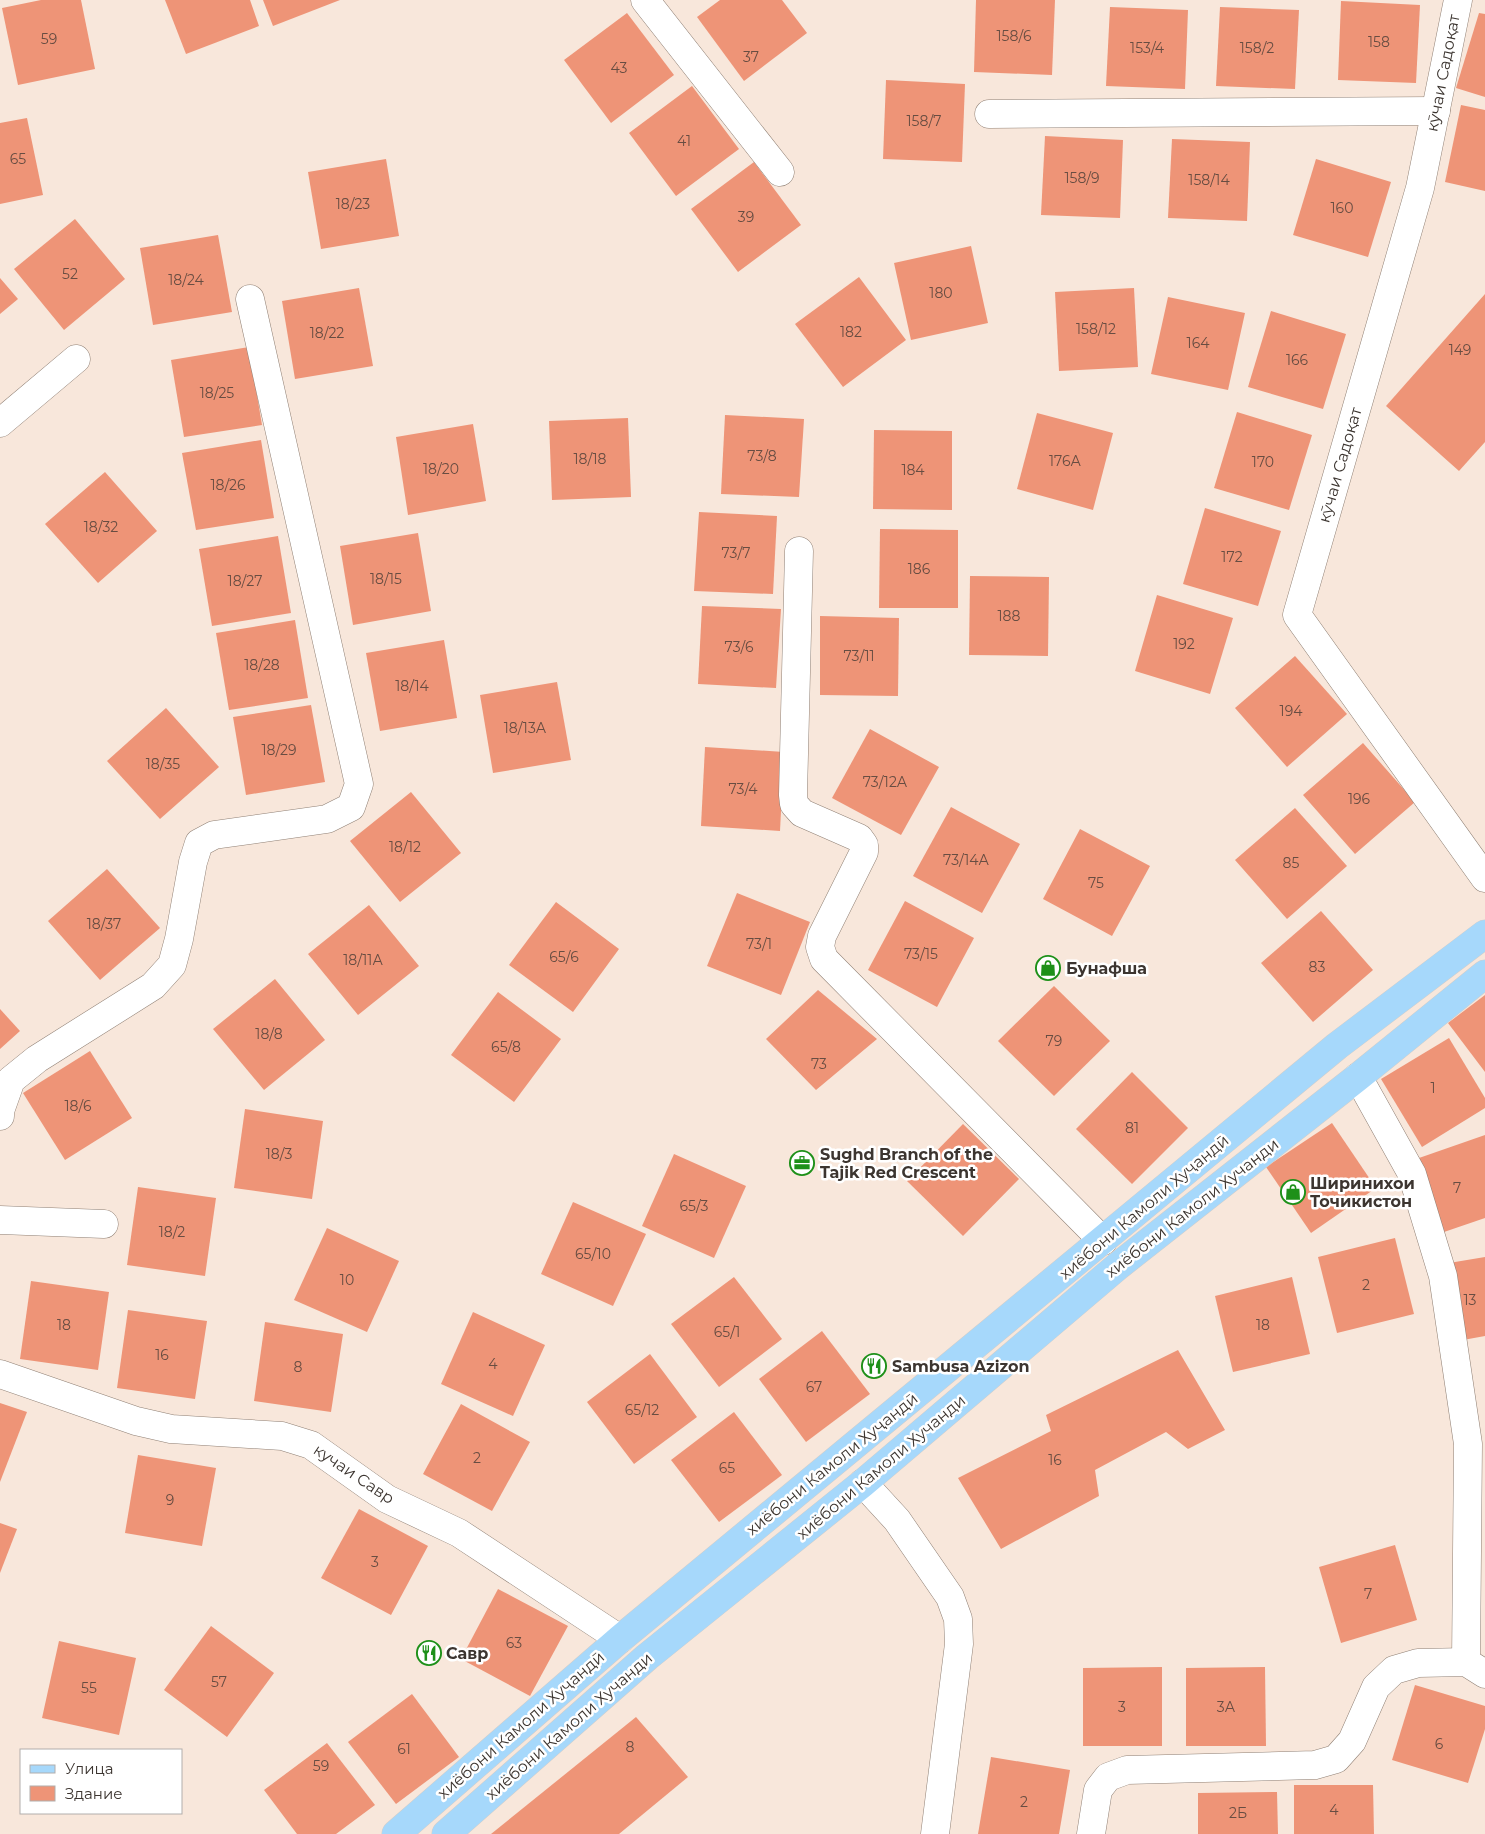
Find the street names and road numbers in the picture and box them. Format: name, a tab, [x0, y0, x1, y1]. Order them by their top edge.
street label: кӯчаи Садоқат	[1422, 12, 1464, 133]
street label: кӯчаи Садоқат	[1314, 405, 1366, 525]
street label: хиёбони Камоли Хуҷандӣ	[1056, 1131, 1232, 1283]
street label: хиёбони Камоли Хучанди	[1102, 1134, 1282, 1282]
street label: хиёбони Камоли Хуҷандӣ	[743, 1389, 921, 1539]
street label: хиёбони Камоли Хучанди	[793, 1391, 969, 1543]
street label: кучаи Савр	[310, 1440, 398, 1508]
street label: хиёбони Камоли Хуҷандӣ	[434, 1647, 608, 1803]
street label: хиёбони Камоли Хучанди	[482, 1648, 656, 1804]

